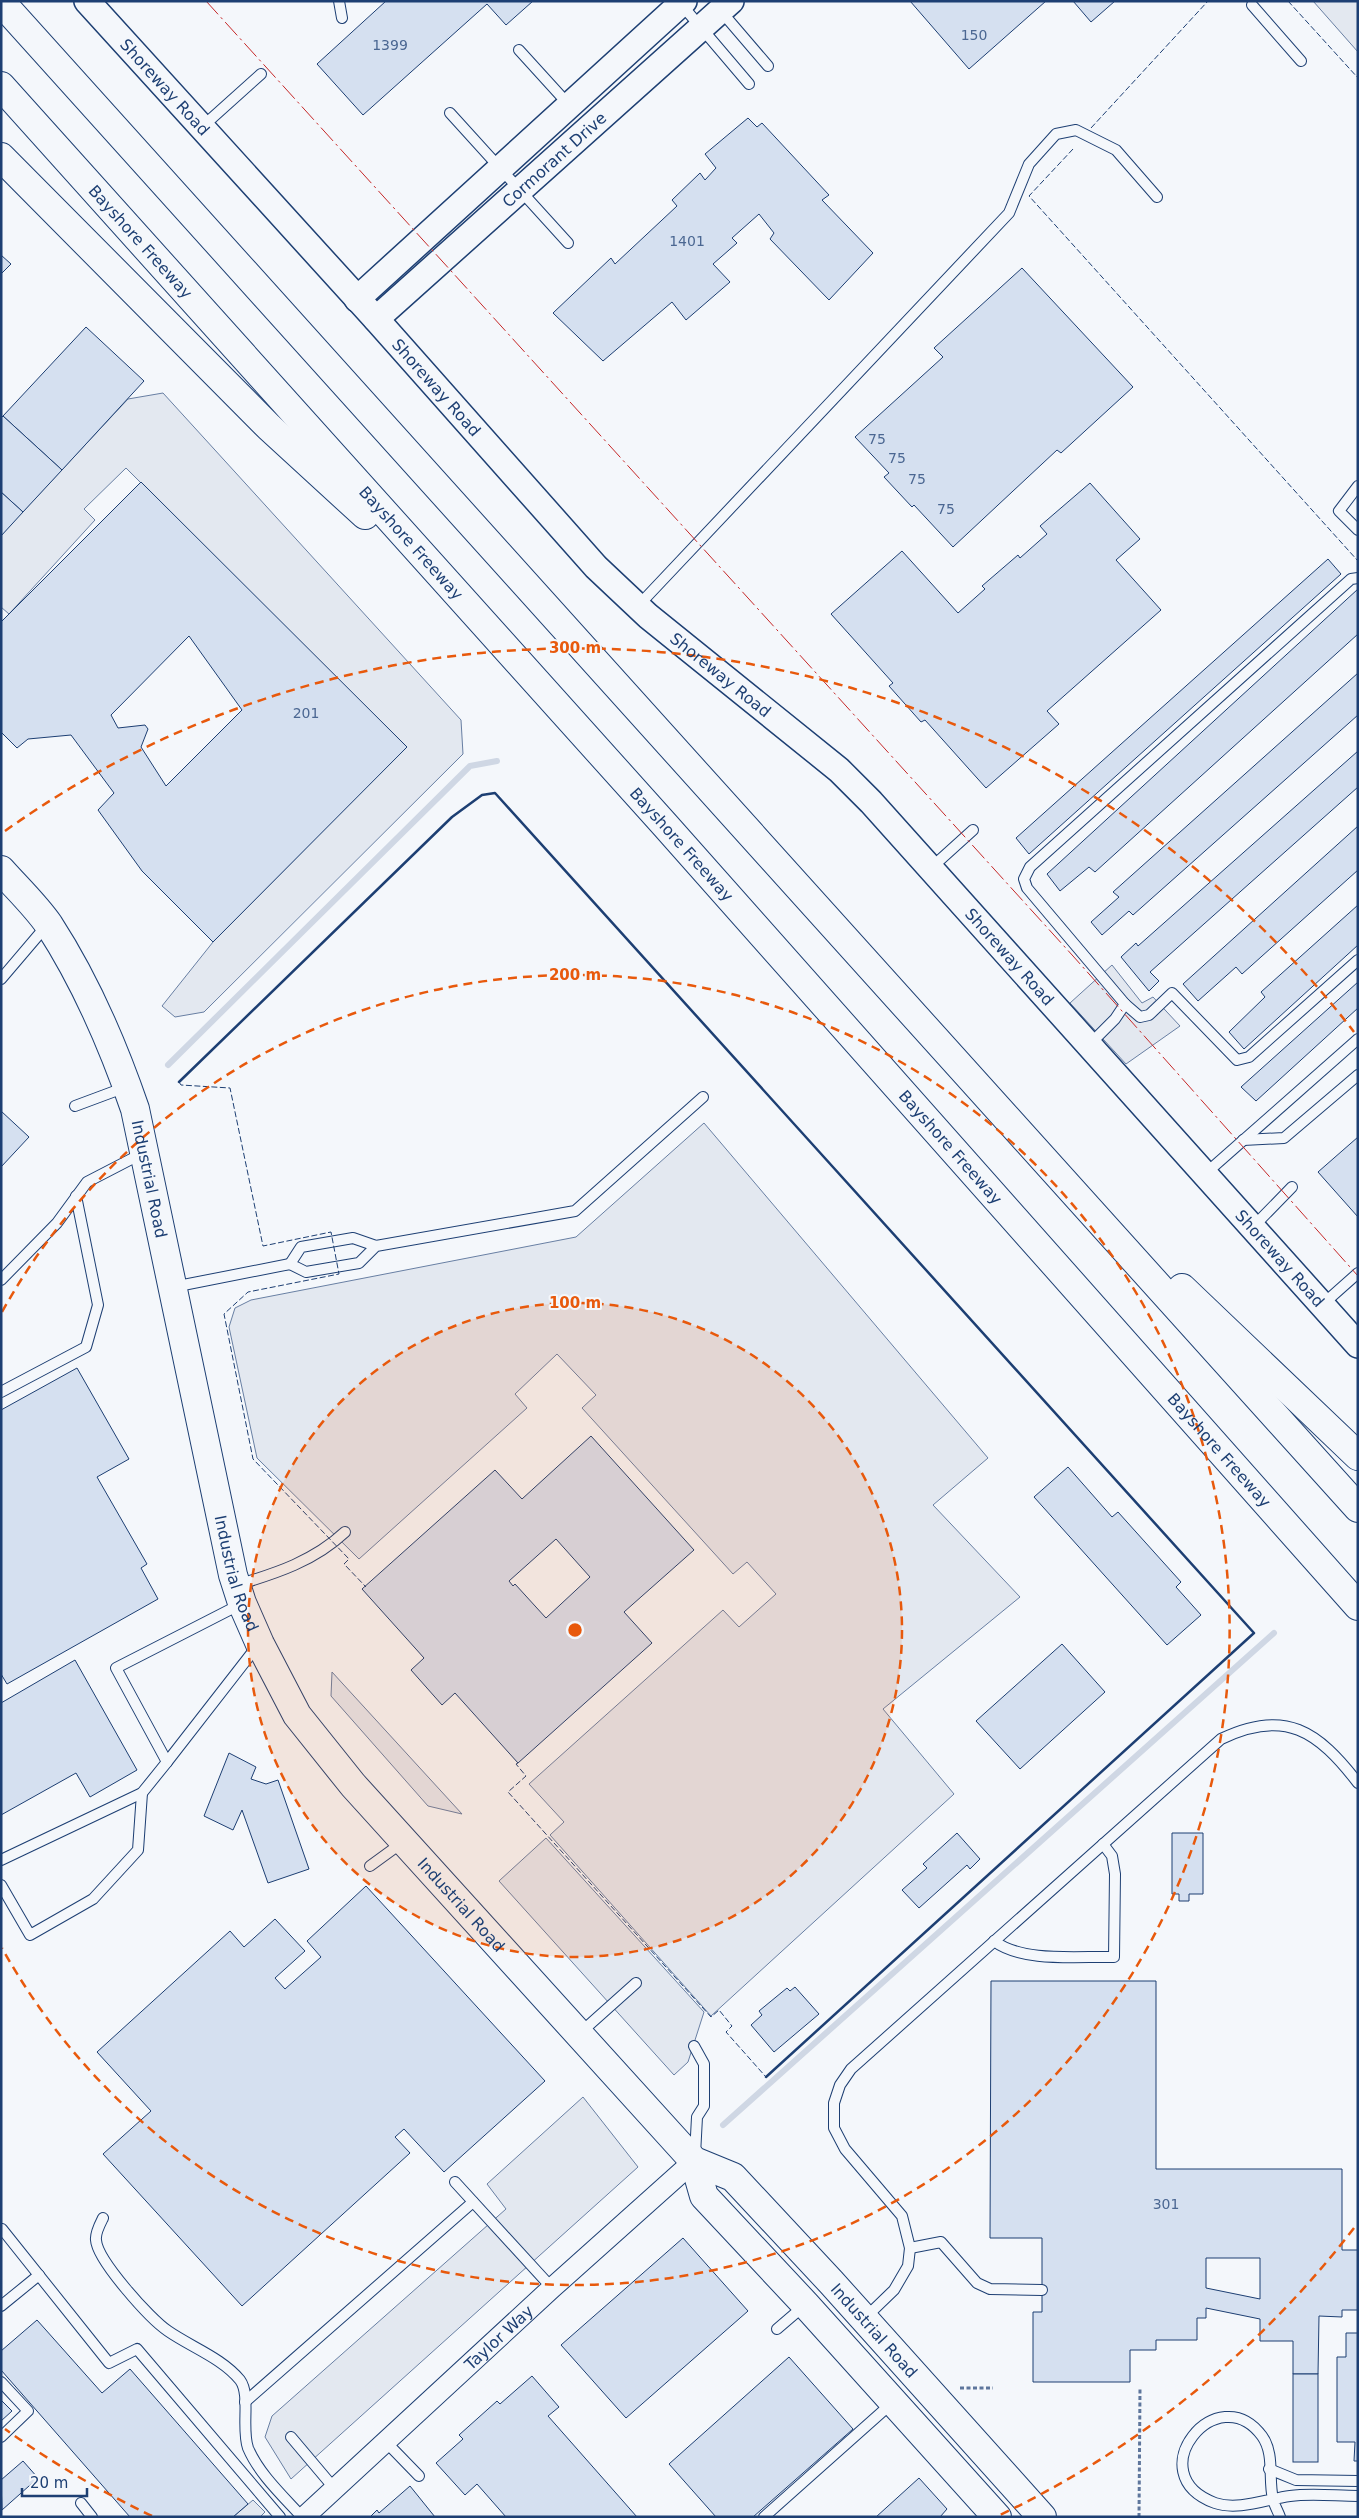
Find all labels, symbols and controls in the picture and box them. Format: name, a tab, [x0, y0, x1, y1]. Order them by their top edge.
house number: 150	[961, 27, 987, 43]
street label: Shoreway Road	[116, 35, 214, 139]
house number: 1399	[372, 37, 408, 53]
street label: Cormorant Drive	[498, 108, 610, 211]
street label: Bayshore Freeway	[85, 181, 197, 302]
house number: 1401	[669, 233, 705, 249]
street label: Shoreway Road	[388, 335, 485, 440]
house number: 75	[868, 431, 886, 447]
house number: 75	[888, 450, 906, 466]
house number: 75	[908, 471, 926, 487]
street label: Bayshore Freeway	[355, 482, 467, 603]
house number: 75	[937, 501, 955, 517]
street label: Shoreway Road	[666, 628, 775, 721]
text: 300 m	[549, 639, 601, 657]
house number: 201	[293, 705, 319, 721]
street label: Bayshore Freeway	[626, 783, 738, 905]
street label: Shoreway Road	[961, 904, 1058, 1009]
text: 200 m	[549, 966, 601, 984]
street label: Bayshore Freeway	[895, 1086, 1006, 1208]
street label: Industrial Road	[128, 1118, 171, 1240]
street label: Shoreway Road	[1232, 1206, 1329, 1311]
text: 100 m	[549, 1294, 601, 1312]
street label: Bayshore Freeway	[1164, 1389, 1275, 1511]
street label: Industrial Road	[211, 1513, 263, 1634]
centre of rings	[566, 1621, 584, 1639]
street label: Industrial Road	[414, 1853, 509, 1955]
house number: 301	[1153, 2196, 1179, 2212]
street label: Industrial Road	[827, 2279, 922, 2381]
street label: Taylor Way	[460, 2301, 537, 2374]
scale bar	[22, 2466, 88, 2498]
text: 20 m	[30, 2474, 68, 2492]

